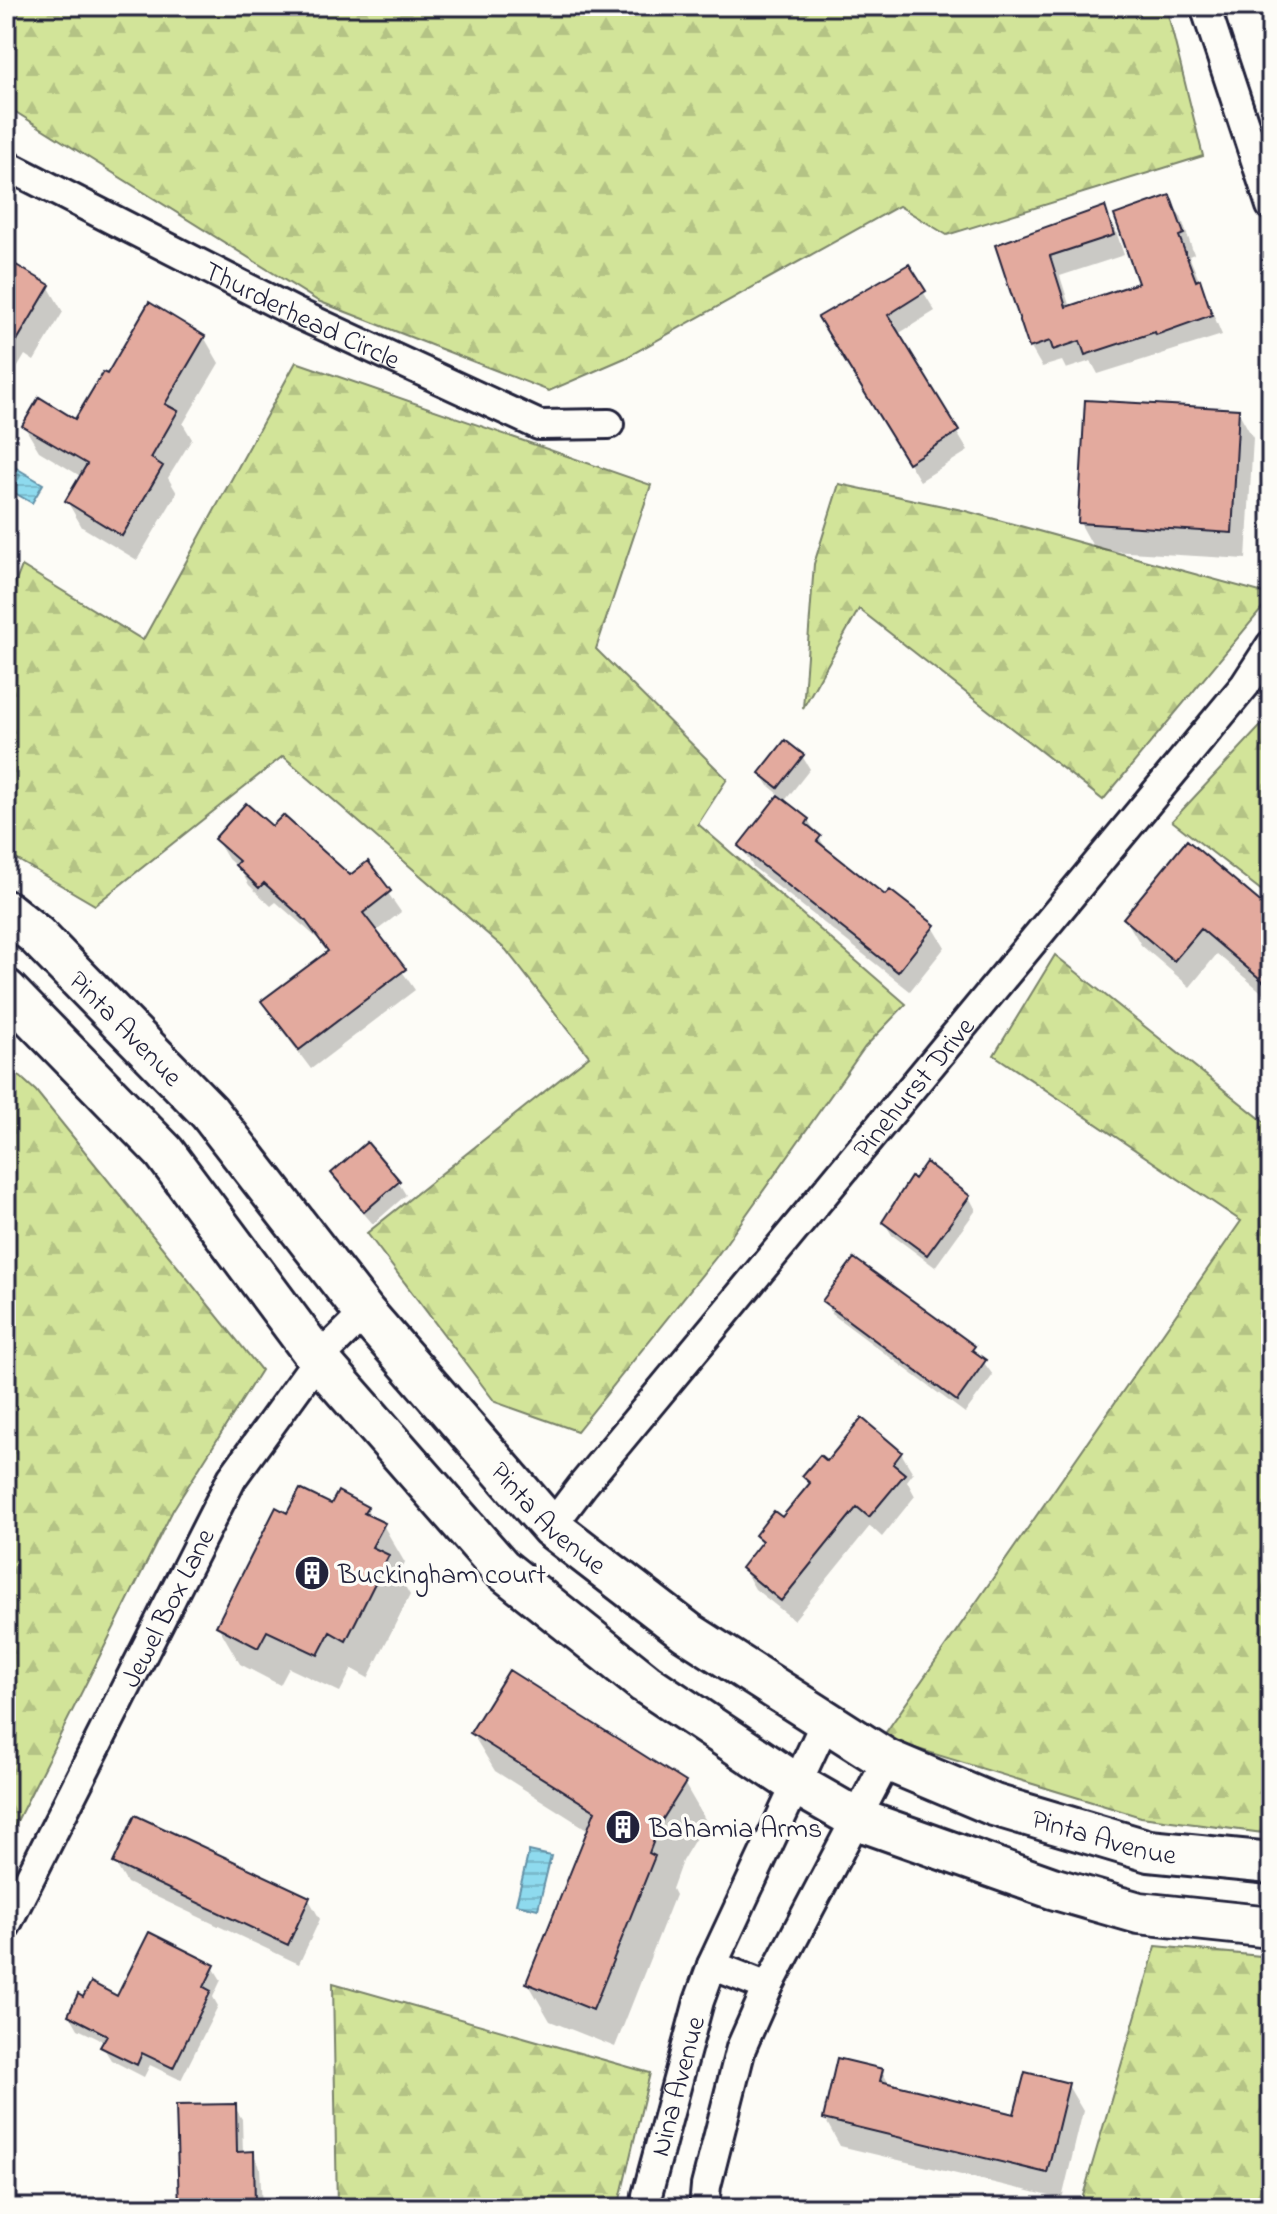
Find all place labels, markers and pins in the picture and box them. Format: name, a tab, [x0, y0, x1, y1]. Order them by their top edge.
building icon: Buckingham court	[293, 1554, 331, 1592]
place label: Buckingham court	[337, 1556, 546, 1597]
building icon: Bahamia Arms	[604, 1808, 642, 1846]
place label: Bahamia Arms	[648, 1810, 822, 1851]

